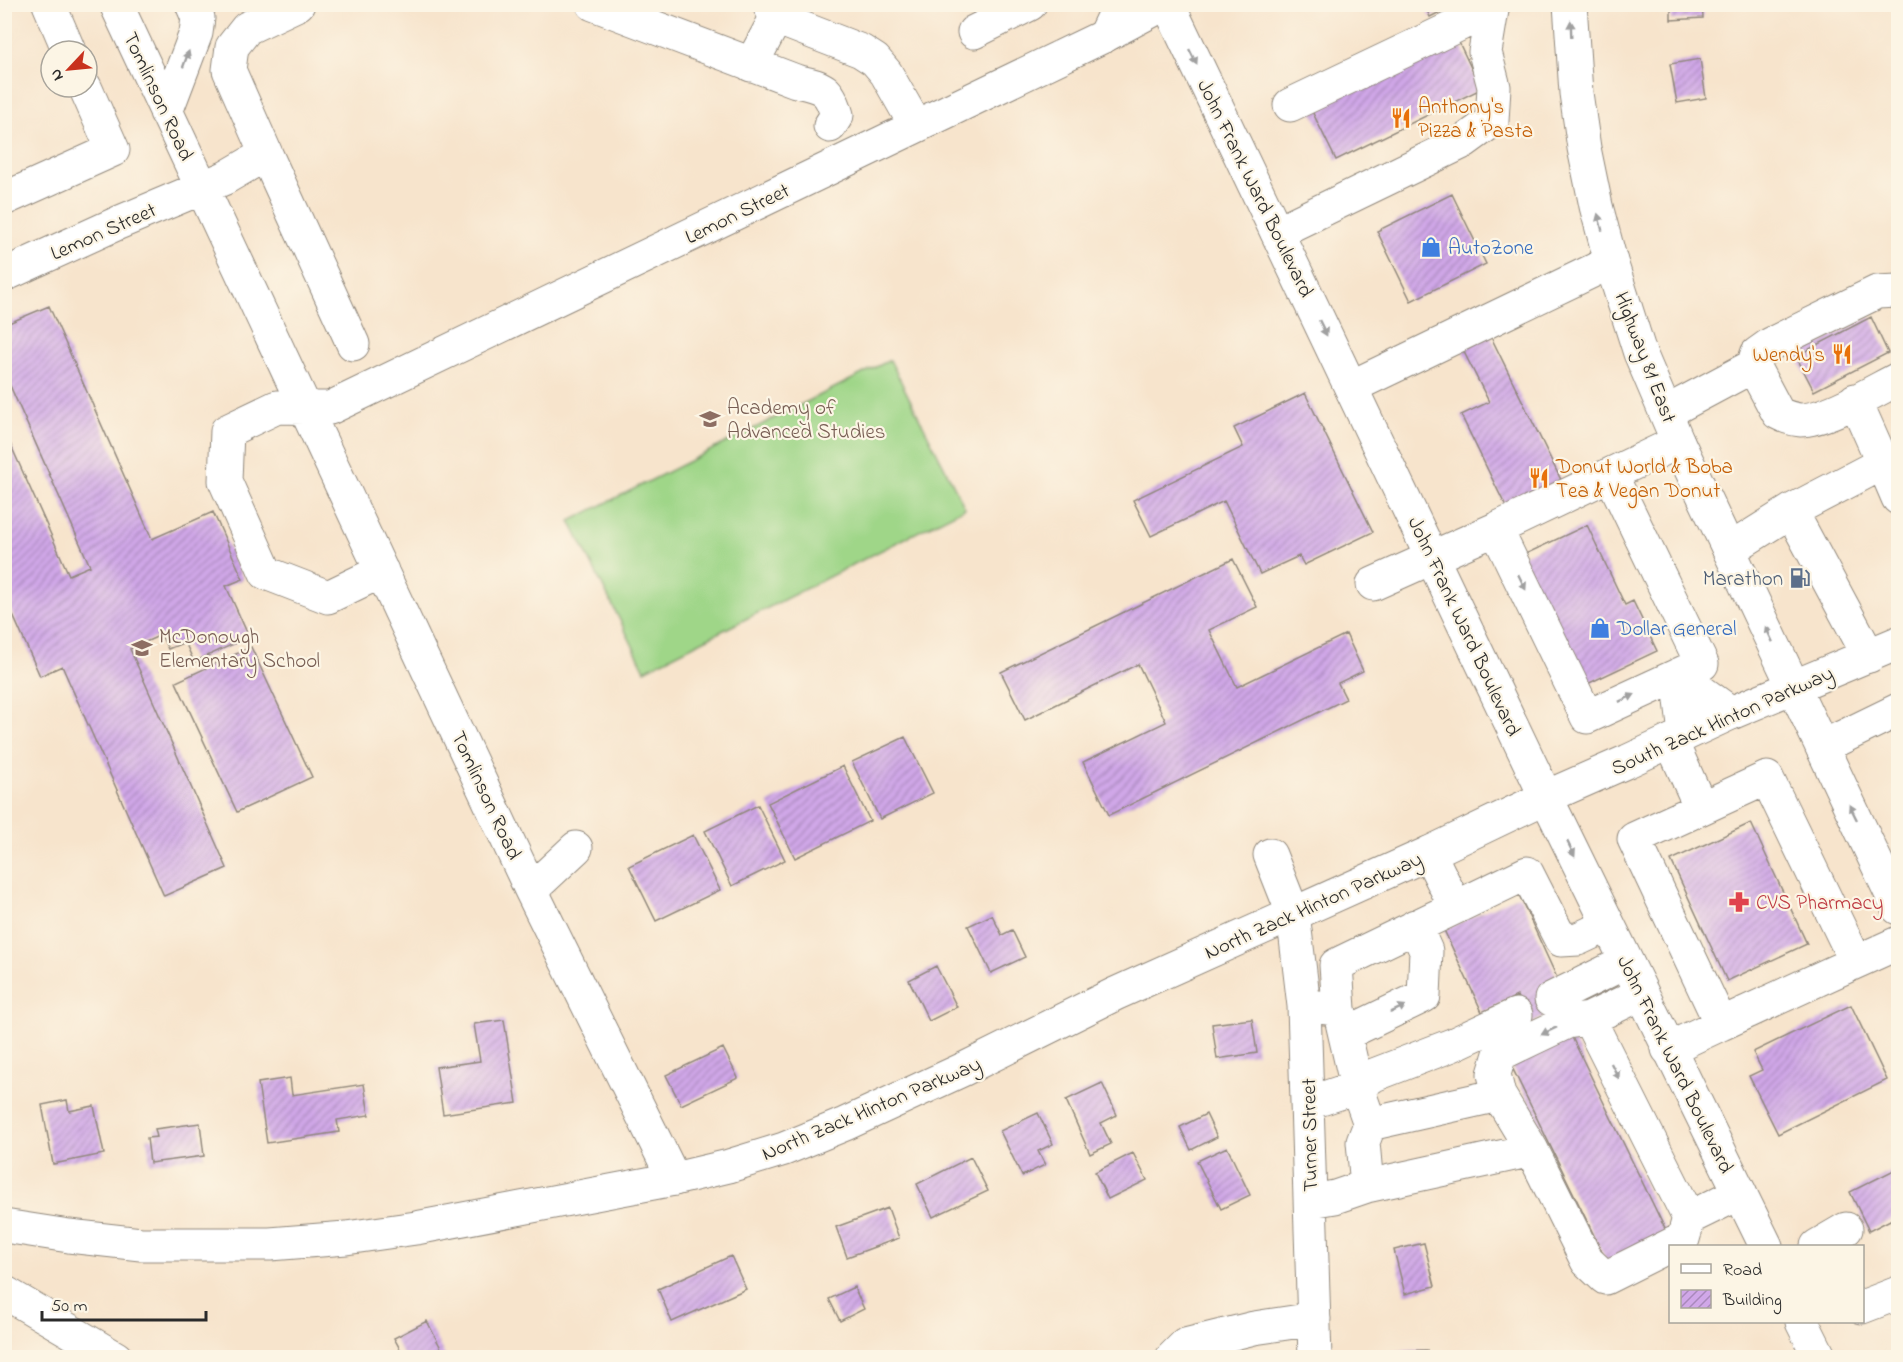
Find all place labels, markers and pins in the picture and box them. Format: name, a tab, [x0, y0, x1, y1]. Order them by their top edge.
place label: Anthony's Pizza & Pasta	[1418, 93, 1533, 147]
restaurant icon: Anthony's Pizza & Pasta	[1389, 106, 1413, 130]
place label: AutoZone	[1448, 234, 1534, 264]
shop icon: AutoZone	[1419, 235, 1443, 259]
place label: Wendy's	[1753, 341, 1825, 373]
restaurant icon: Wendy's	[1830, 342, 1854, 366]
place label: Academy of Advanced Studies	[727, 394, 886, 448]
school or university icon: Academy of Advanced Studies	[698, 407, 722, 431]
place label: Donut World & Boba Tea & Vegan Donut	[1555, 453, 1733, 509]
restaurant icon: Donut World & Boba Tea & Vegan Donut	[1527, 466, 1551, 490]
place label: Marathon	[1703, 565, 1783, 595]
fuel station icon: Marathon	[1788, 566, 1812, 590]
place label: Dollar General	[1616, 615, 1737, 645]
shop icon: Dollar General	[1588, 616, 1612, 640]
place label: McDonough Elementary School	[159, 623, 320, 679]
school or university icon: McDonough Elementary School	[130, 636, 154, 660]
place label: CVS Pharmacy	[1756, 889, 1884, 921]
pharmacy icon: CVS Pharmacy	[1727, 890, 1751, 914]

